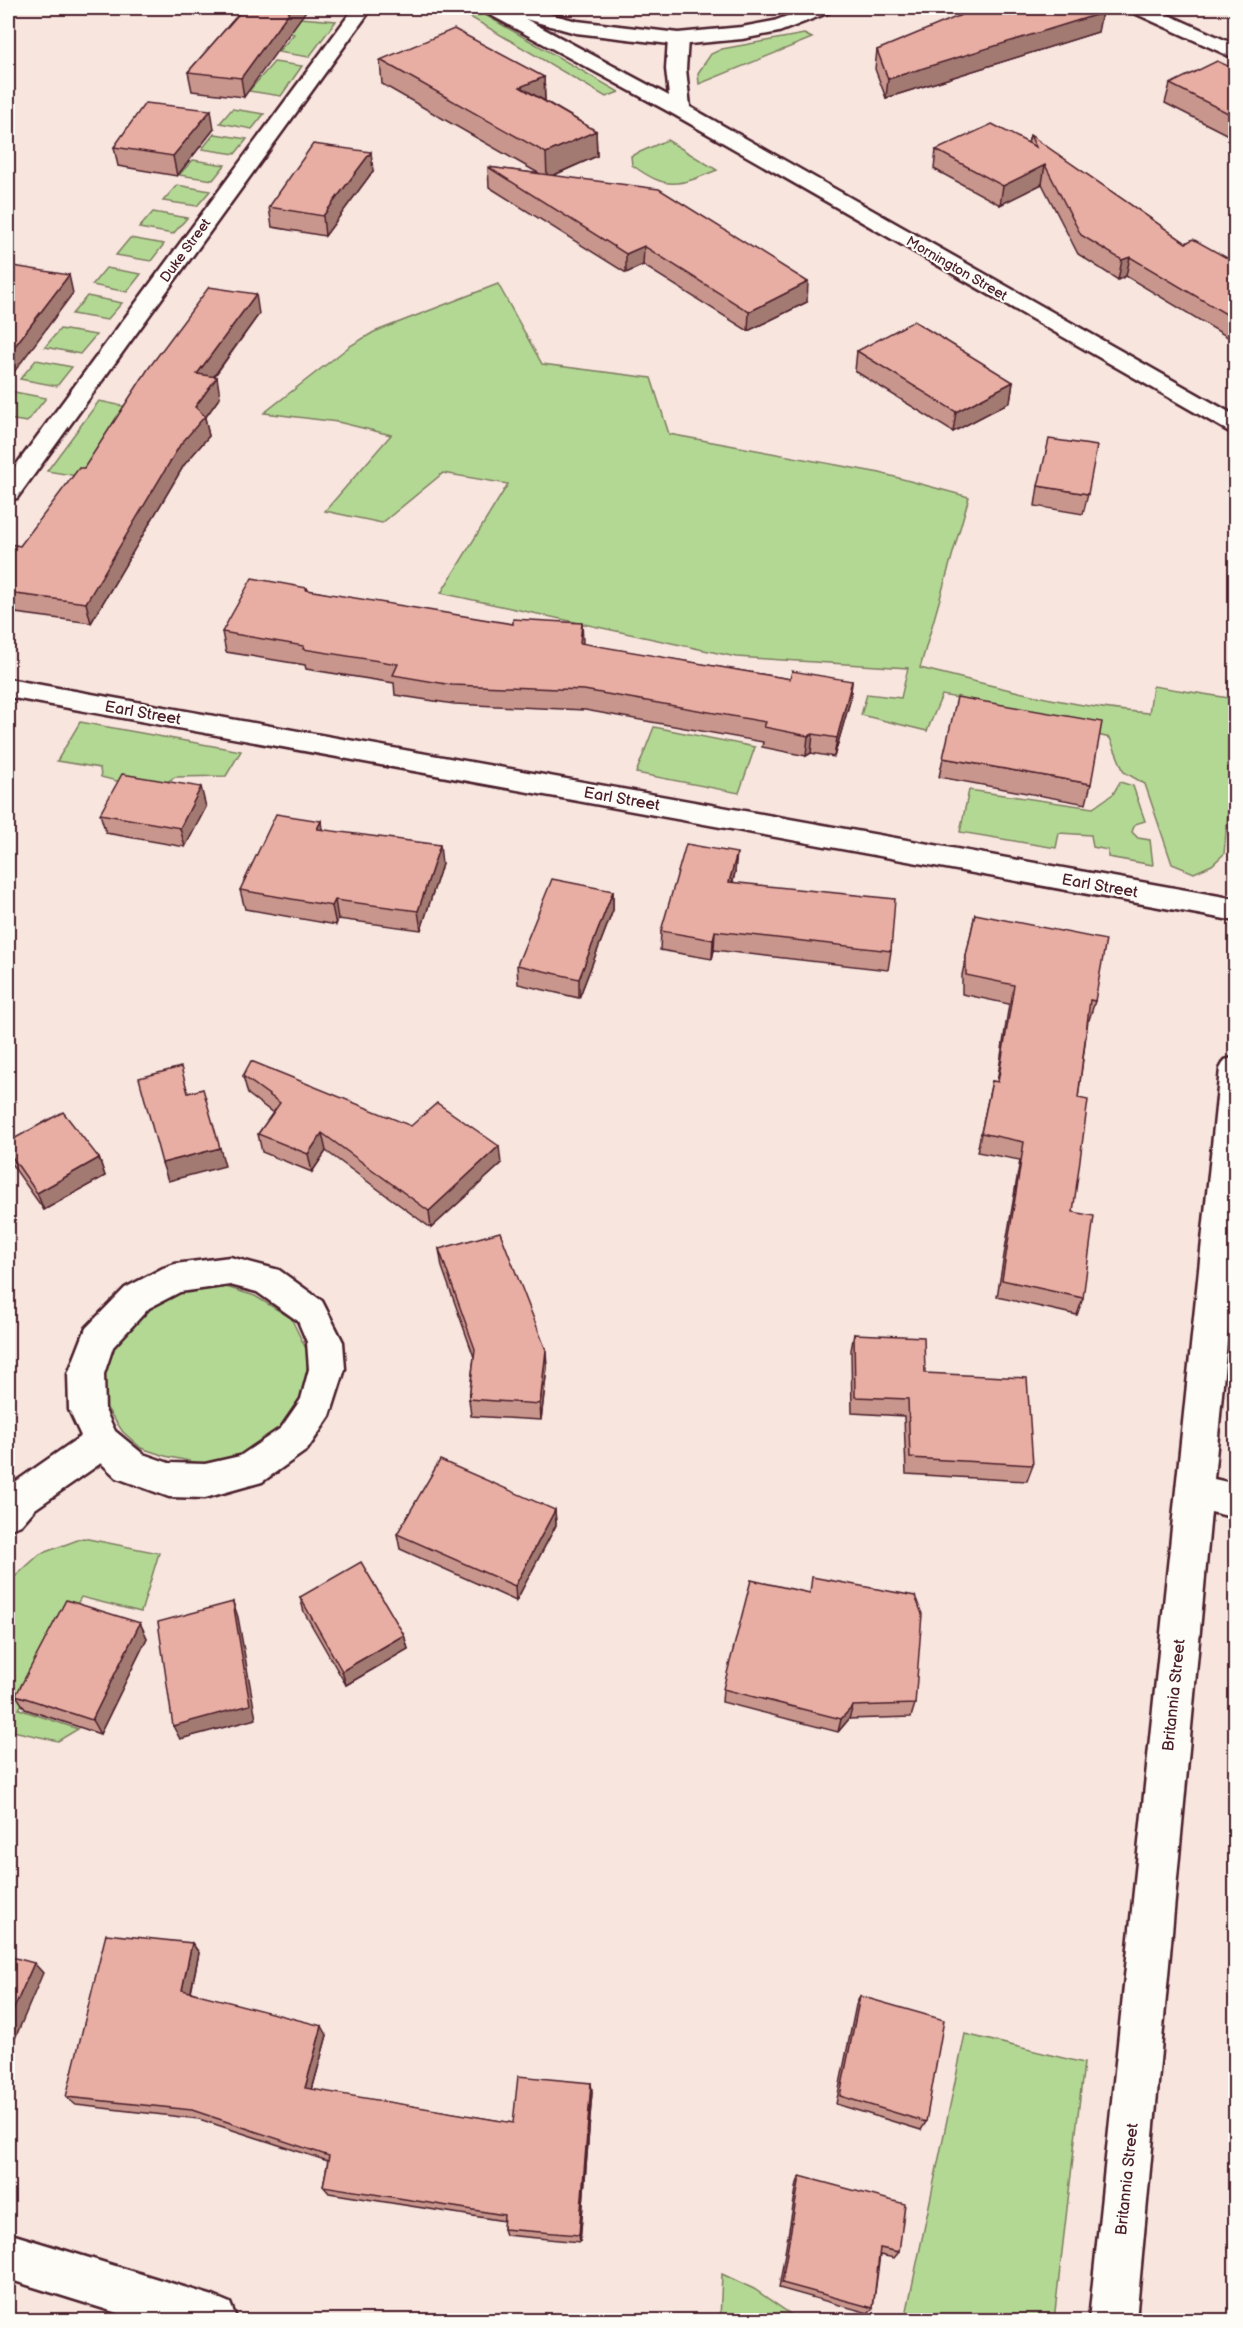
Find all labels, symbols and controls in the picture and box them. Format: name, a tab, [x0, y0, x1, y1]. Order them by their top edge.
street label: Duke Street	[157, 214, 215, 286]
street label: Mornington Street	[903, 233, 1011, 305]
street label: Earl Street	[103, 697, 182, 730]
street label: Earl Street	[582, 783, 661, 816]
street label: Earl Street	[1060, 870, 1139, 903]
street label: Britannia Street	[1159, 1638, 1190, 1752]
street label: Britannia Street	[1112, 2122, 1143, 2236]

